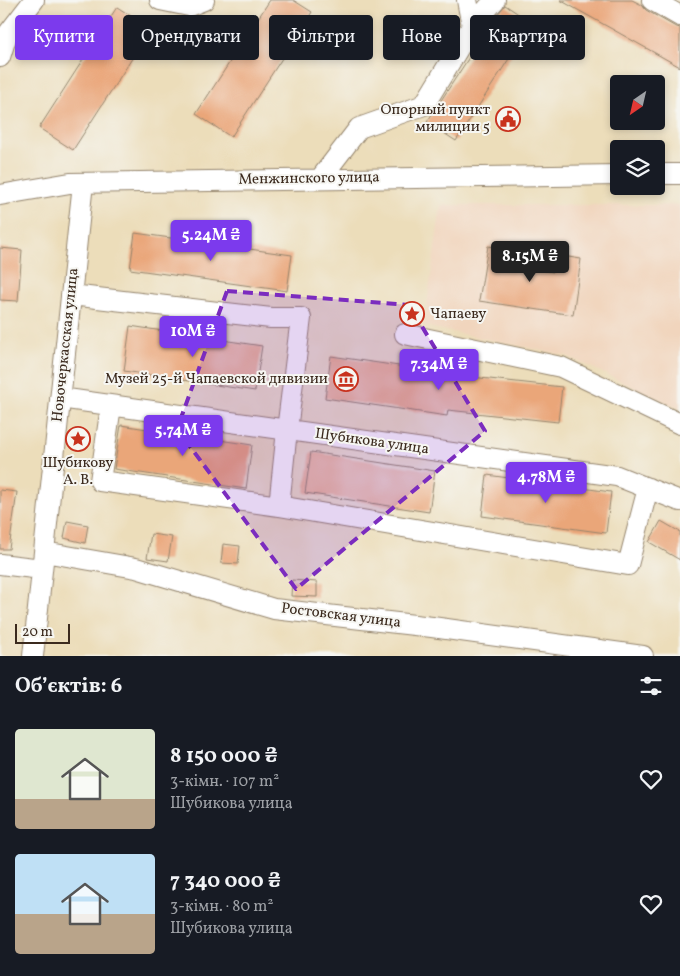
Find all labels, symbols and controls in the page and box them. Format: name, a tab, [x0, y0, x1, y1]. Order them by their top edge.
chip: Купити	[15, 15, 113, 60]
chip: Орендувати	[123, 15, 259, 60]
chip: Фільтри	[269, 15, 373, 60]
chip: Нове	[383, 15, 460, 60]
chip: Квартира	[470, 15, 585, 60]
north arrow	[610, 75, 665, 130]
map controls	[610, 75, 665, 195]
place label: Опорный пункт милиции 5	[381, 100, 490, 138]
public building icon: Опорный пункт милиции 5	[495, 106, 521, 132]
button: layers	[610, 140, 665, 195]
street label: Менжинского улица	[238, 167, 380, 191]
pin: 5.24M ₴	[165, 220, 257, 262]
text: 5.24M ₴	[182, 225, 240, 247]
pin: 8.15M ₴	[484, 240, 576, 283]
text: 8.15M ₴	[502, 246, 558, 268]
street label: Новочеркасская улица	[47, 267, 85, 423]
place icon: Чапаеву	[399, 301, 425, 327]
place label: Чапаеву	[430, 304, 486, 325]
pin: 10M ₴	[158, 316, 228, 358]
text: 10M ₴	[171, 321, 215, 343]
pin: 7.34M ₴	[393, 348, 485, 391]
text: 7.34M ₴	[411, 354, 467, 376]
museum icon: Музей 25-й Чапаевской дивизии	[333, 366, 359, 392]
place label: Музей 25-й Чапаевской дивизии	[105, 369, 328, 390]
pin: 5.74M ₴	[137, 414, 229, 457]
text: 5.74M ₴	[155, 420, 211, 442]
street label: Шубикова улица	[314, 424, 430, 460]
place icon: Шубикову А. В.	[65, 426, 91, 452]
place label: Шубикову А. В.	[43, 453, 113, 491]
pin: 4.78M ₴	[500, 462, 592, 504]
text: 4.78M ₴	[517, 467, 575, 489]
street label: Ростовская улица	[280, 598, 402, 634]
scale bar	[15, 621, 70, 644]
text: 20 m	[22, 623, 53, 642]
text: Об’єктів: 6	[15, 672, 122, 701]
icon: filters	[637, 672, 665, 700]
text: 8 150 000 ₴	[170, 742, 278, 771]
icon: home	[55, 749, 115, 809]
icon: heart	[637, 765, 665, 793]
text: 3-кімн. · 107 m²	[170, 771, 279, 793]
text: Шубикова улица	[170, 793, 293, 815]
text: 7 340 000 ₴	[170, 867, 281, 896]
icon: home	[55, 874, 115, 934]
icon: heart	[637, 890, 665, 918]
text: 3-кімн. · 80 m²	[170, 896, 273, 918]
text: Шубикова улица	[170, 918, 293, 940]

